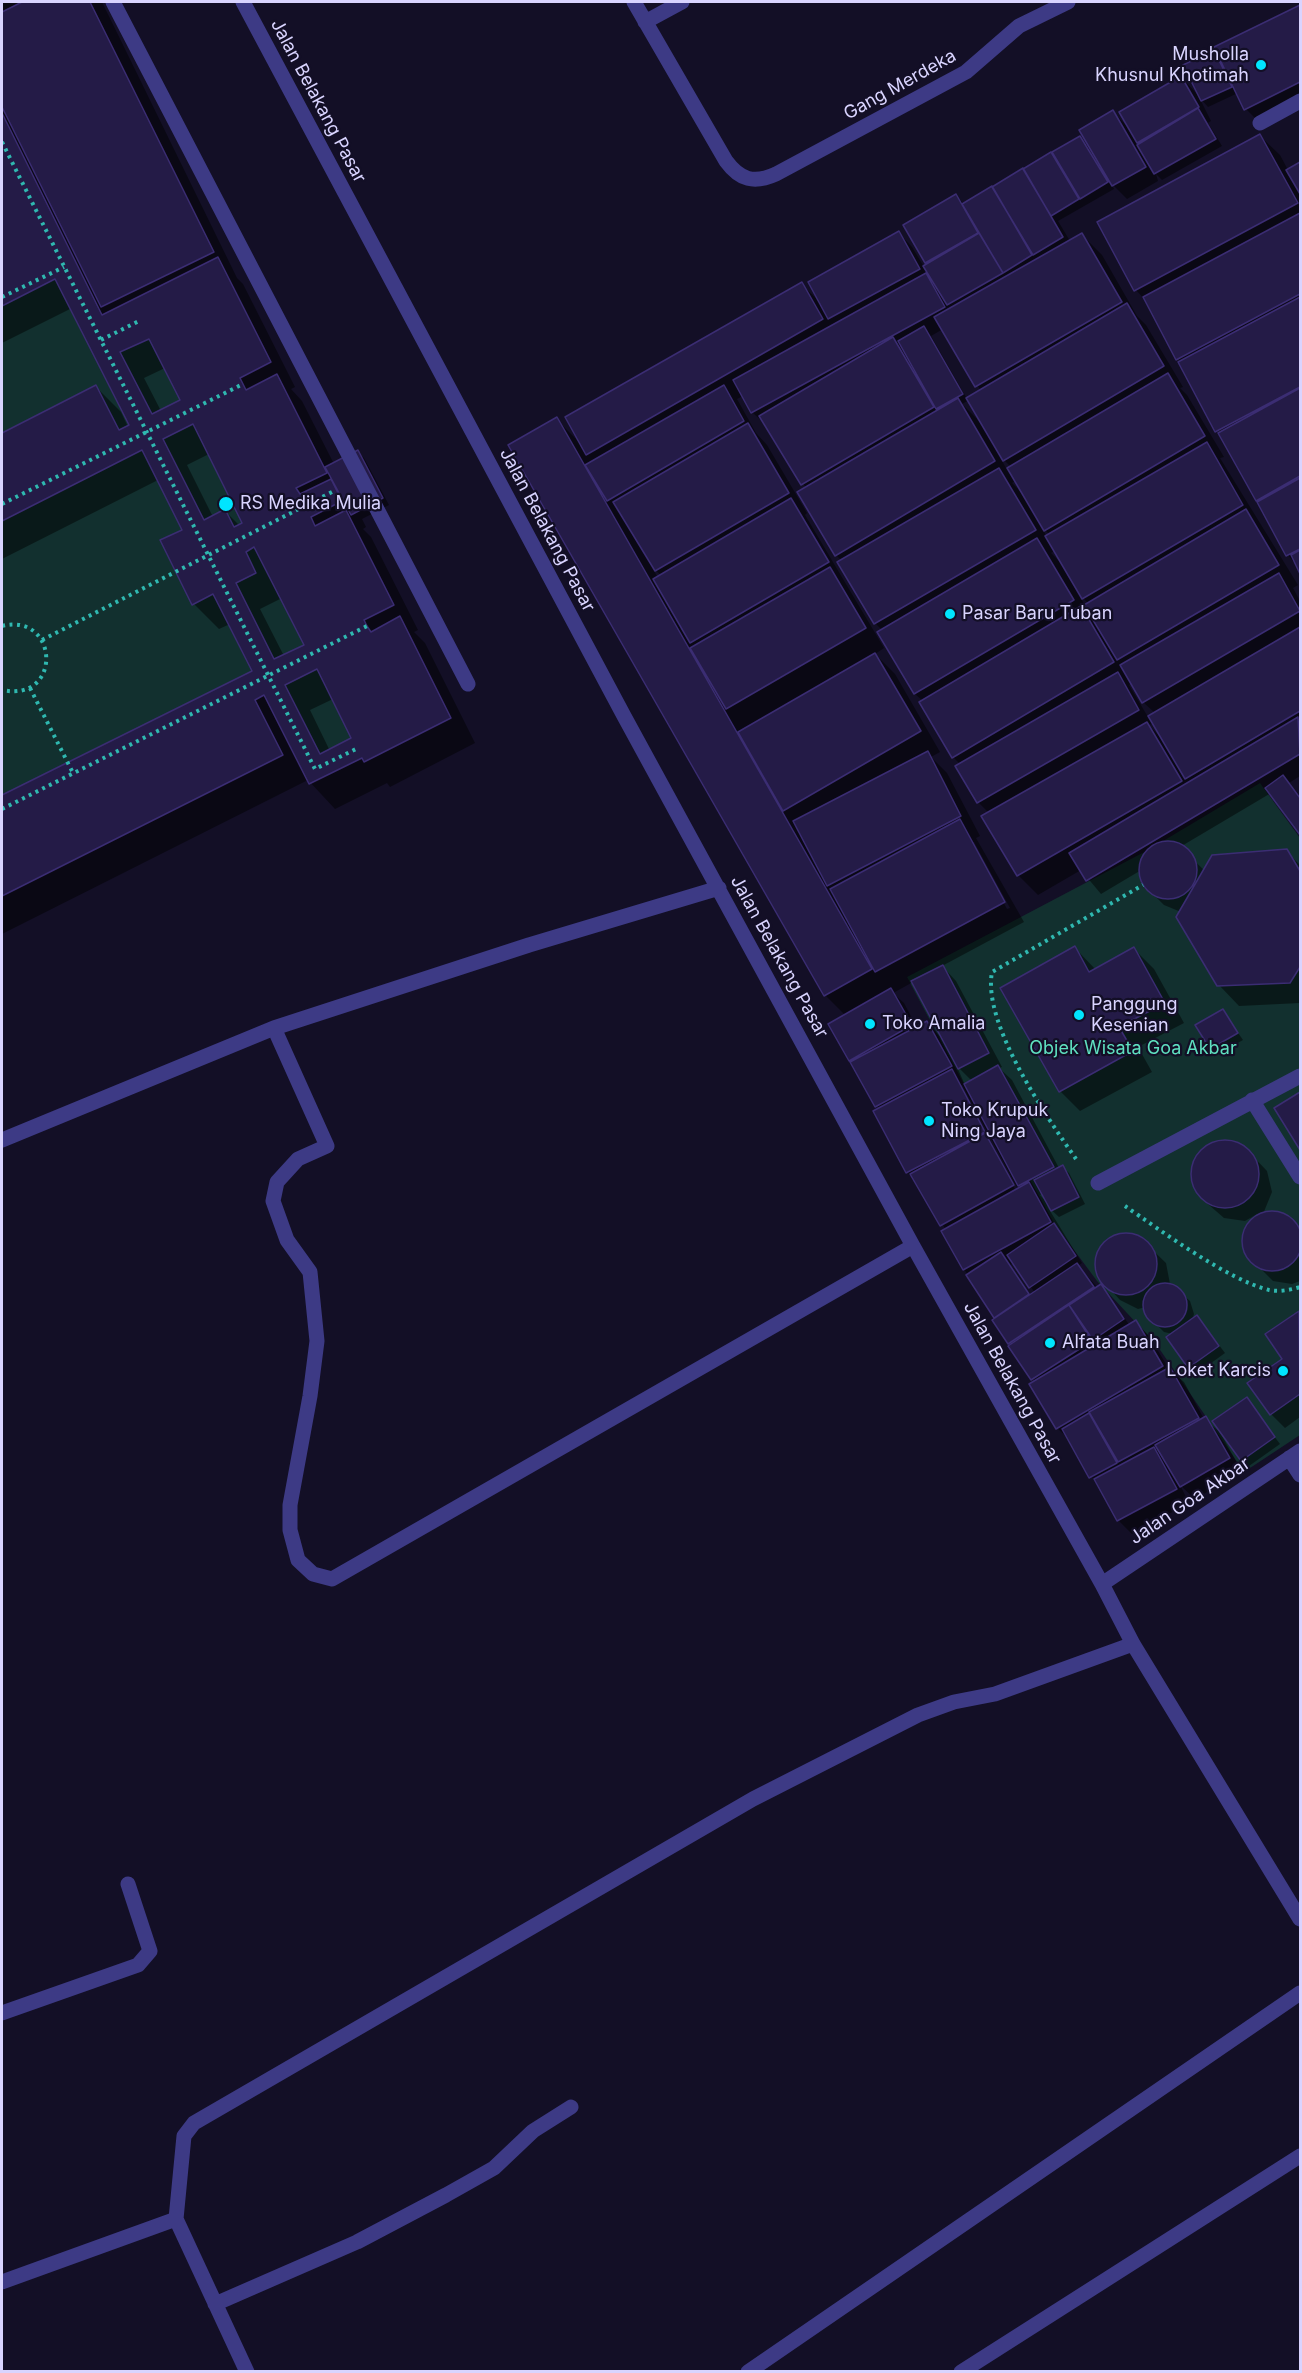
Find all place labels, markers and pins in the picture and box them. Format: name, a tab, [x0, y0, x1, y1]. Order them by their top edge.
place label: Musholla Khusnul Khotimah	[1095, 44, 1249, 86]
marker: Musholla Khusnul Khotimah	[1254, 58, 1268, 72]
place label: RS Medika Mulia	[240, 493, 381, 515]
marker: RS Medika Mulia	[217, 495, 235, 513]
place label: Pasar Baru Tuban	[962, 603, 1112, 625]
marker: Pasar Baru Tuban	[943, 607, 957, 621]
place label: Panggung Kesenian	[1091, 994, 1178, 1036]
marker: Panggung Kesenian	[1072, 1008, 1086, 1022]
place label: Toko Amalia	[882, 1013, 985, 1035]
marker: Toko Amalia	[863, 1017, 877, 1031]
place label: Toko Krupuk Ning Jaya	[941, 1100, 1048, 1142]
marker: Toko Krupuk Ning Jaya	[922, 1114, 936, 1128]
place label: Alfata Buah	[1062, 1332, 1160, 1354]
marker: Alfata Buah	[1043, 1336, 1057, 1350]
place label: Loket Karcis	[1166, 1360, 1271, 1382]
marker: Loket Karcis	[1276, 1364, 1290, 1378]

